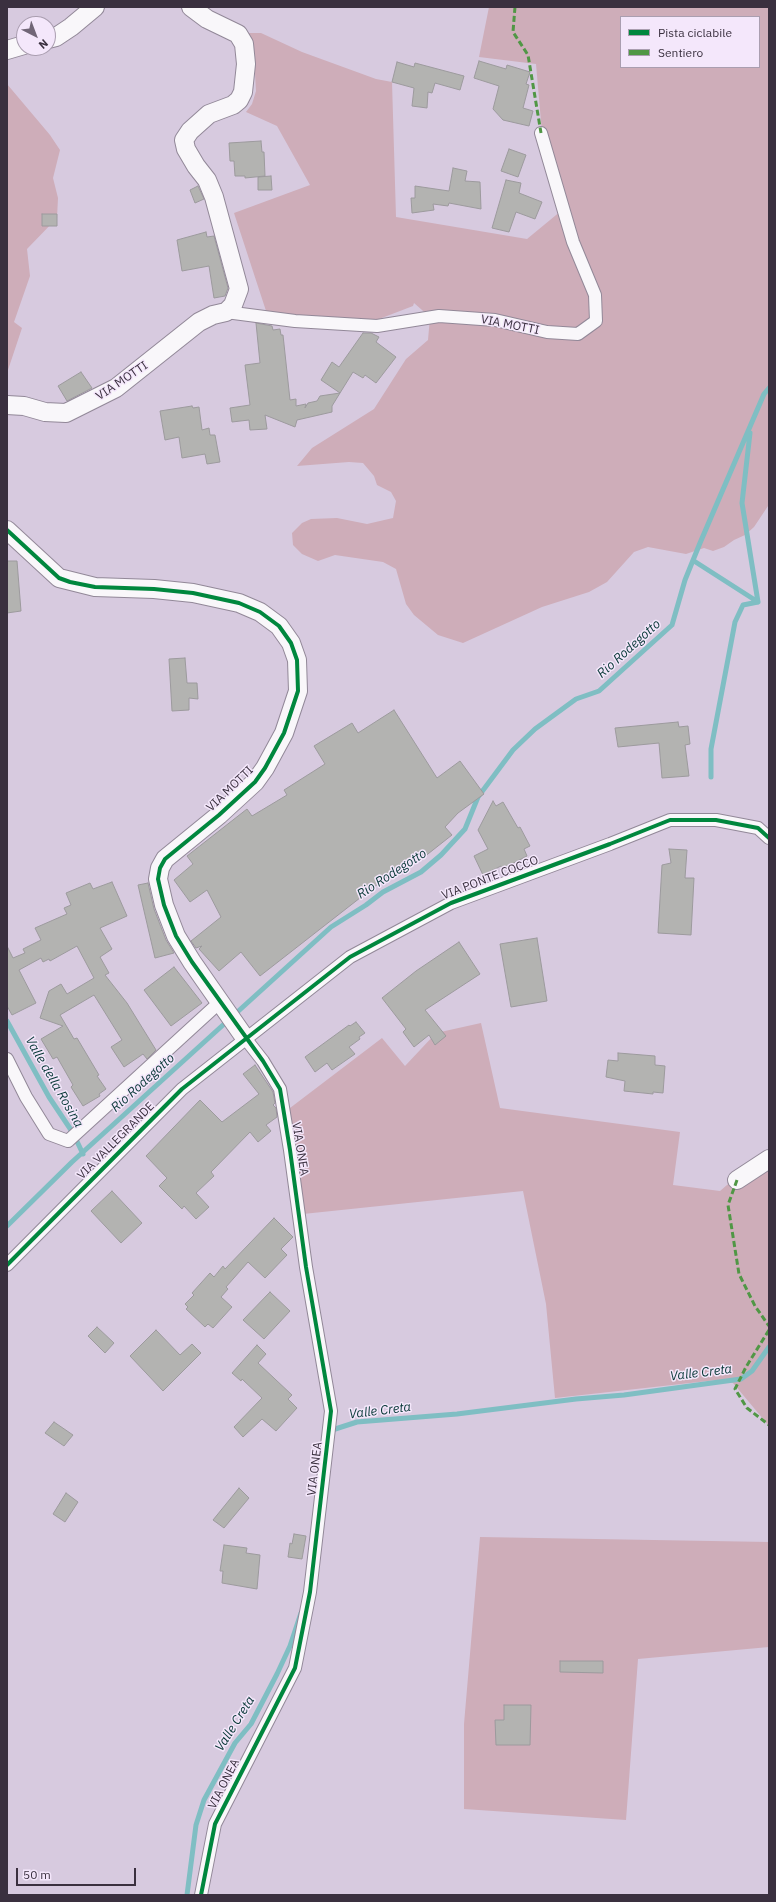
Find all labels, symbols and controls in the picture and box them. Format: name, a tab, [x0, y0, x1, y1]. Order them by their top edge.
north arrow	[16, 16, 56, 56]
legend	[620, 16, 760, 68]
text: Pista ciclabile	[658, 25, 732, 40]
text: N	[36, 36, 51, 52]
text: Sentiero	[658, 45, 703, 60]
street label: VIA MOTTI	[479, 312, 541, 338]
street label: VIA MOTTI	[93, 358, 151, 404]
water label: Rio Rodegotto	[594, 616, 664, 682]
street label: VIA MOTTI	[204, 763, 256, 815]
water label: Rio Rodegotto	[354, 846, 430, 902]
street label: VIA PONTE COCCO	[440, 853, 540, 903]
water label: Valle della Rosina	[22, 1034, 86, 1130]
water label: Rio Rodegotto	[108, 1050, 178, 1116]
street label: VIA VALLEGRANDE	[74, 1099, 158, 1183]
street label: VIA ONEA	[289, 1121, 311, 1177]
water label: Valle Creta	[669, 1361, 733, 1385]
water label: Valle Creta	[348, 1399, 412, 1423]
street label: VIA ONEA	[305, 1441, 325, 1497]
water label: Valle Creta	[212, 1693, 258, 1755]
street label: VIA ONEA	[205, 1757, 243, 1811]
scale bar	[18, 1860, 138, 1886]
text: 50 m	[23, 1867, 51, 1882]

